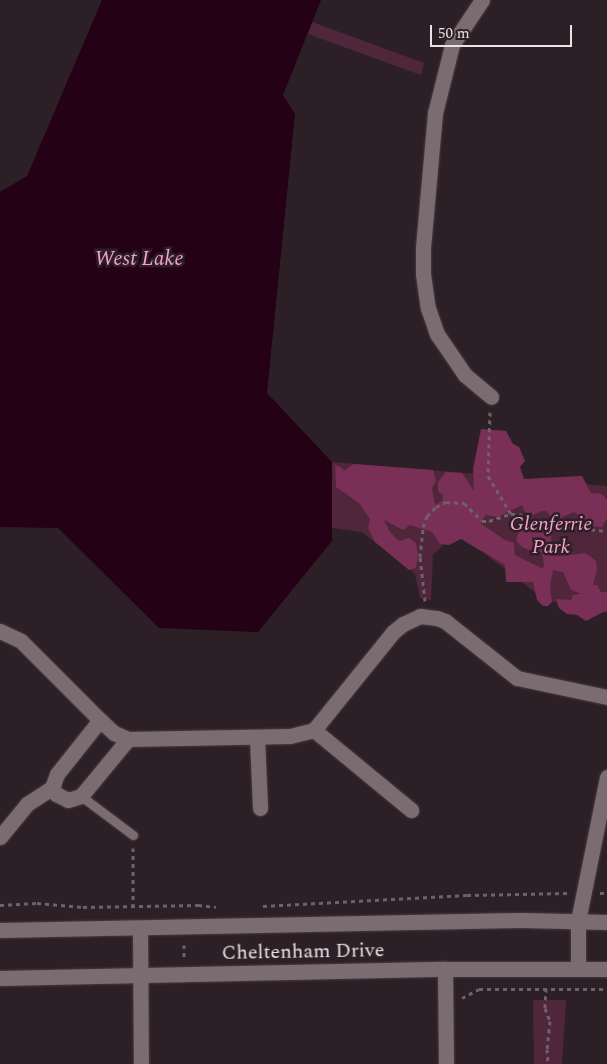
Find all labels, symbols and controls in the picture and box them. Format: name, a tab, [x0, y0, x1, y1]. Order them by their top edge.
scale bar	[432, 15, 574, 47]
text: 50 m	[438, 22, 470, 45]
water label: West Lake	[94, 246, 184, 272]
park label: Glenferrie Park	[510, 512, 592, 559]
street label: Cheltenham Drive	[221, 939, 385, 965]

